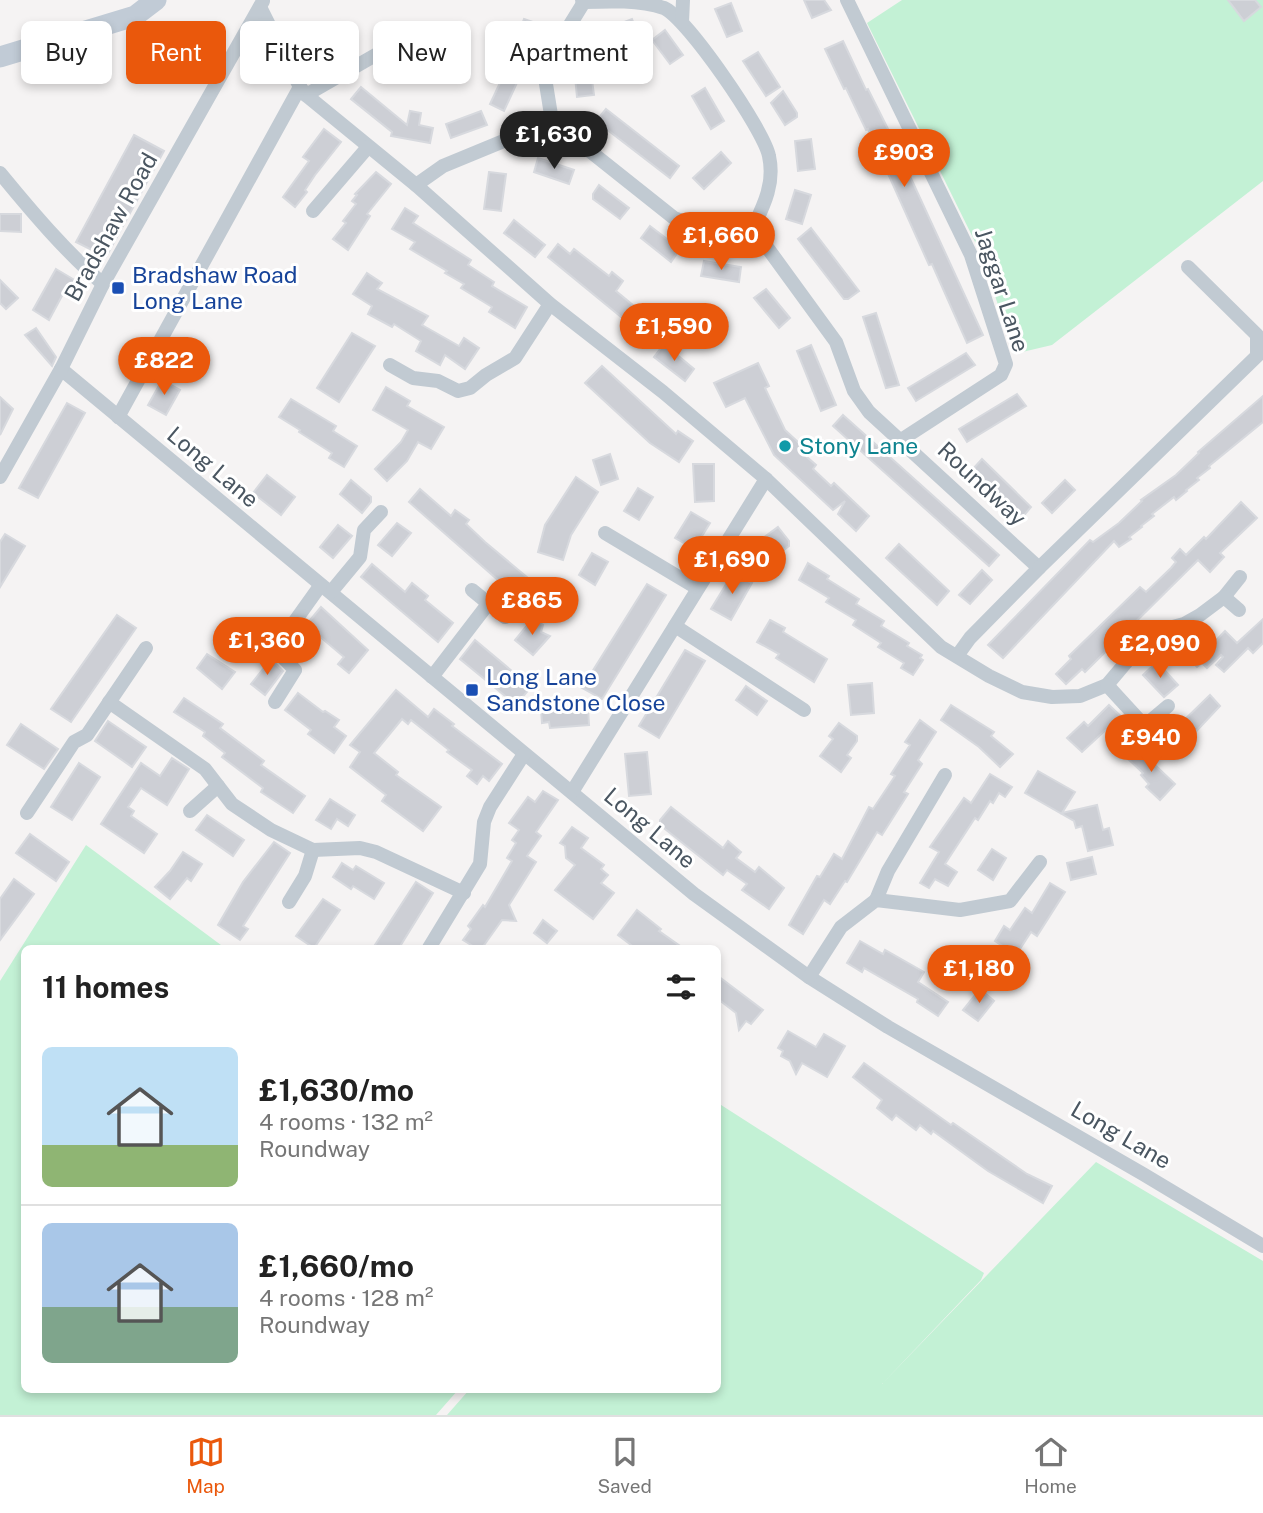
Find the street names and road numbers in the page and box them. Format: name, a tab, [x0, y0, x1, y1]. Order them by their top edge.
street label: Bradshaw Road	[59, 148, 162, 306]
street label: Jaggar Lane	[970, 224, 1035, 355]
street label: Long Lane	[162, 421, 264, 513]
street label: Roundway	[933, 436, 1032, 531]
street label: Long Lane	[599, 782, 701, 874]
street label: Long Lane	[1066, 1095, 1176, 1174]

